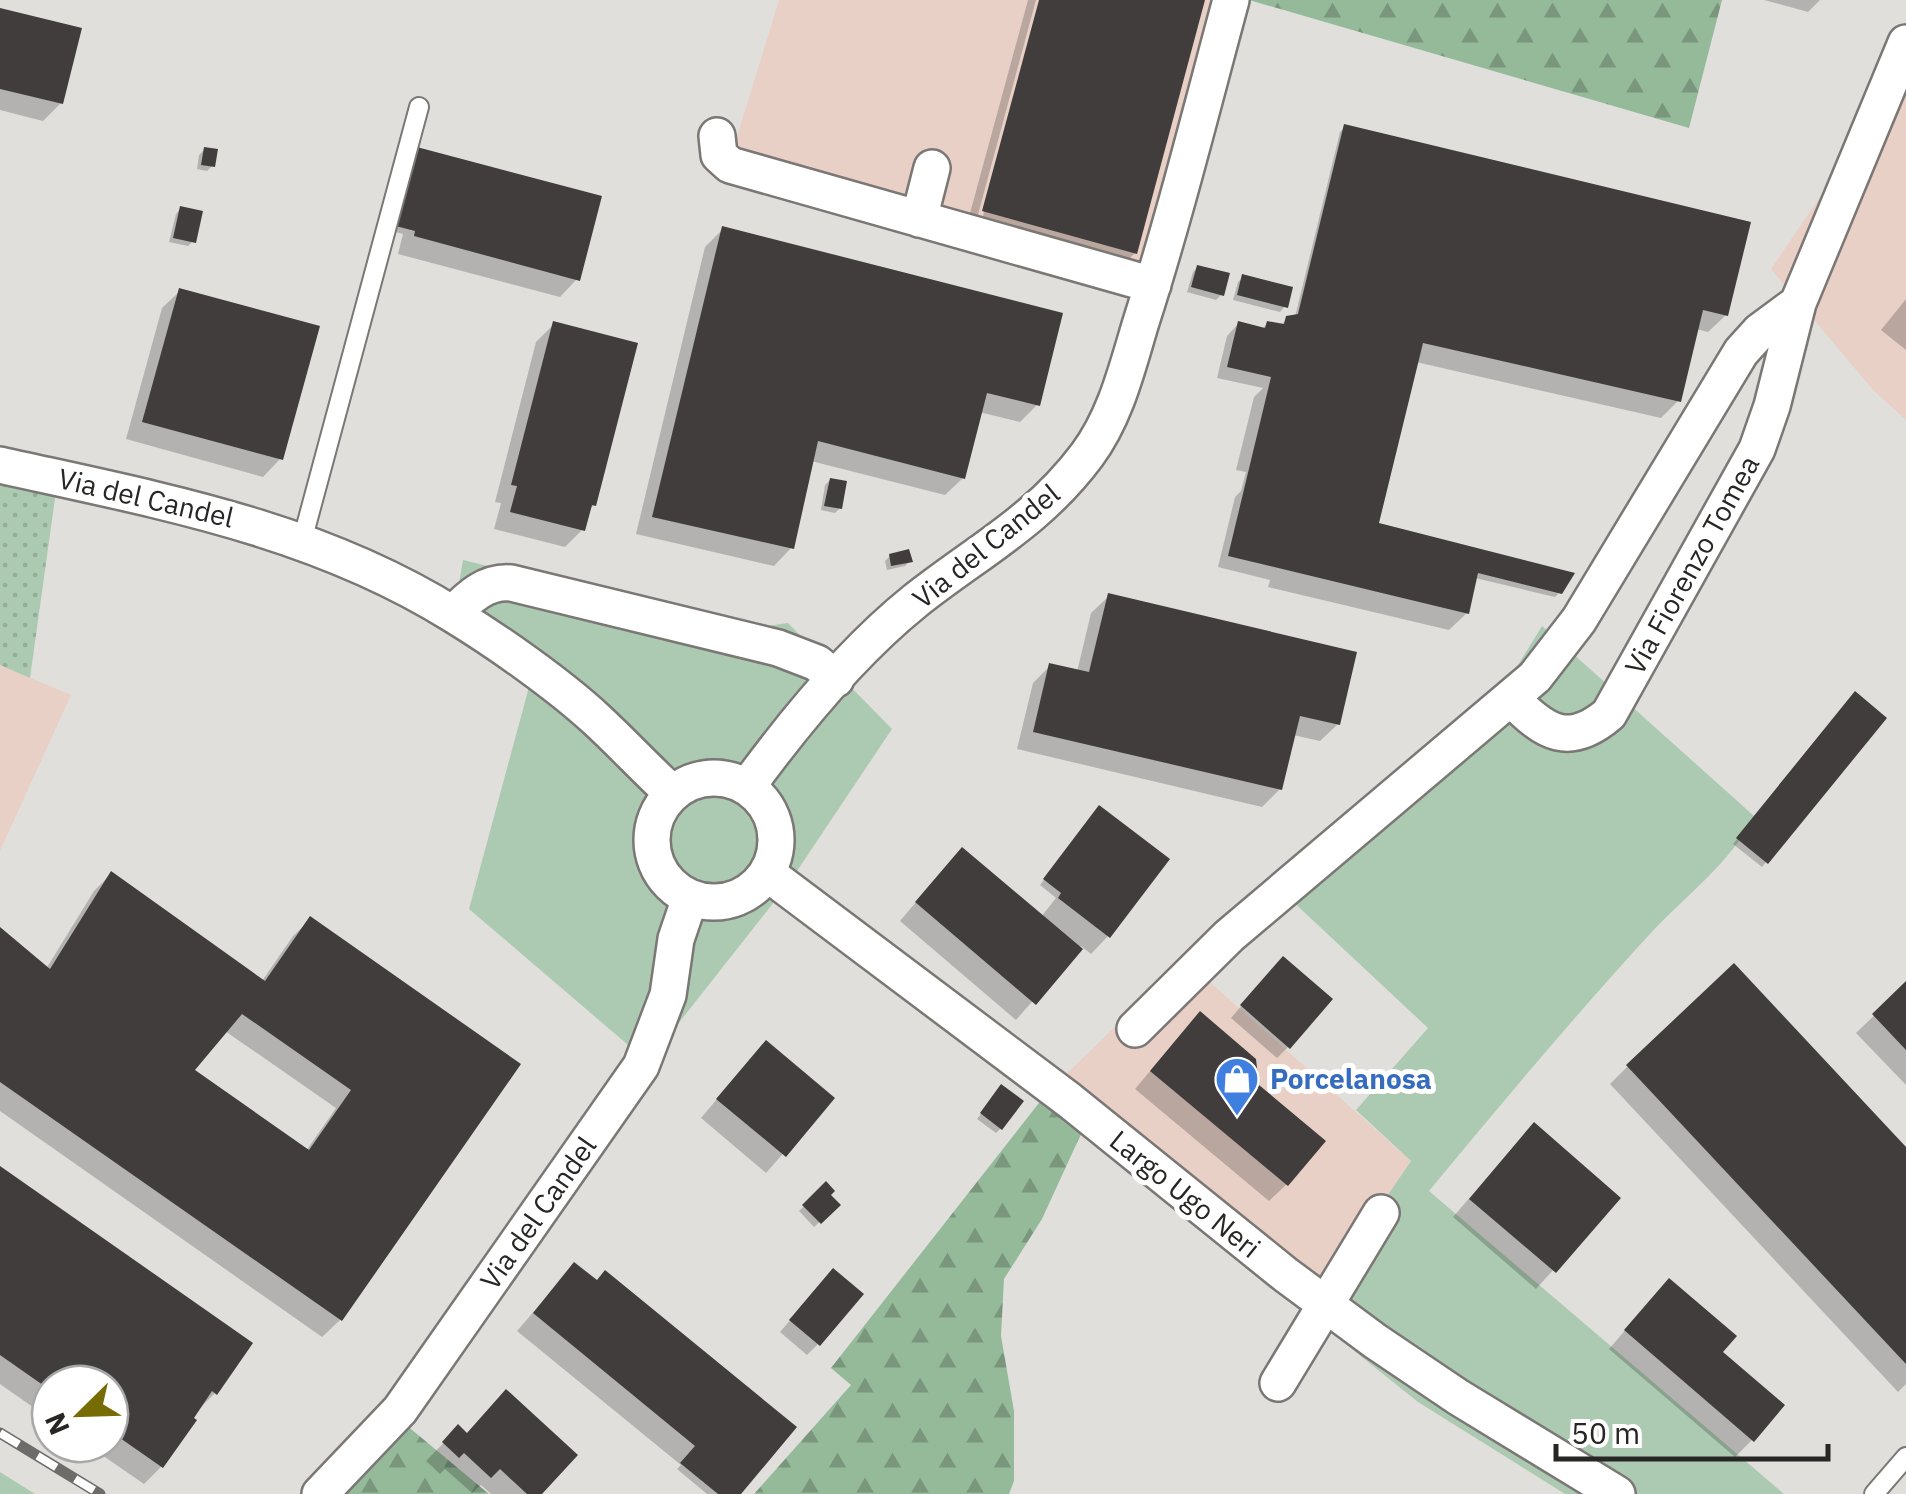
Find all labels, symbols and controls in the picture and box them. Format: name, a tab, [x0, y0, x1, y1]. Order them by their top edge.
street label: Via Fiorenzo Tomea	[1616, 449, 1767, 681]
street label: Via del Candel	[55, 459, 237, 536]
street label: Via del Candel	[905, 475, 1067, 616]
shop icon: Porcelanosa	[1214, 1056, 1260, 1117]
place label: Porcelanosa	[1270, 1060, 1432, 1097]
street label: Largo Ugo Neri	[1102, 1121, 1268, 1266]
street label: Via del Candel	[471, 1129, 604, 1297]
north arrow	[30, 1364, 130, 1464]
scale bar	[1556, 1399, 1828, 1461]
text: N	[36, 1407, 78, 1441]
text: 50 m	[1571, 1413, 1640, 1452]

